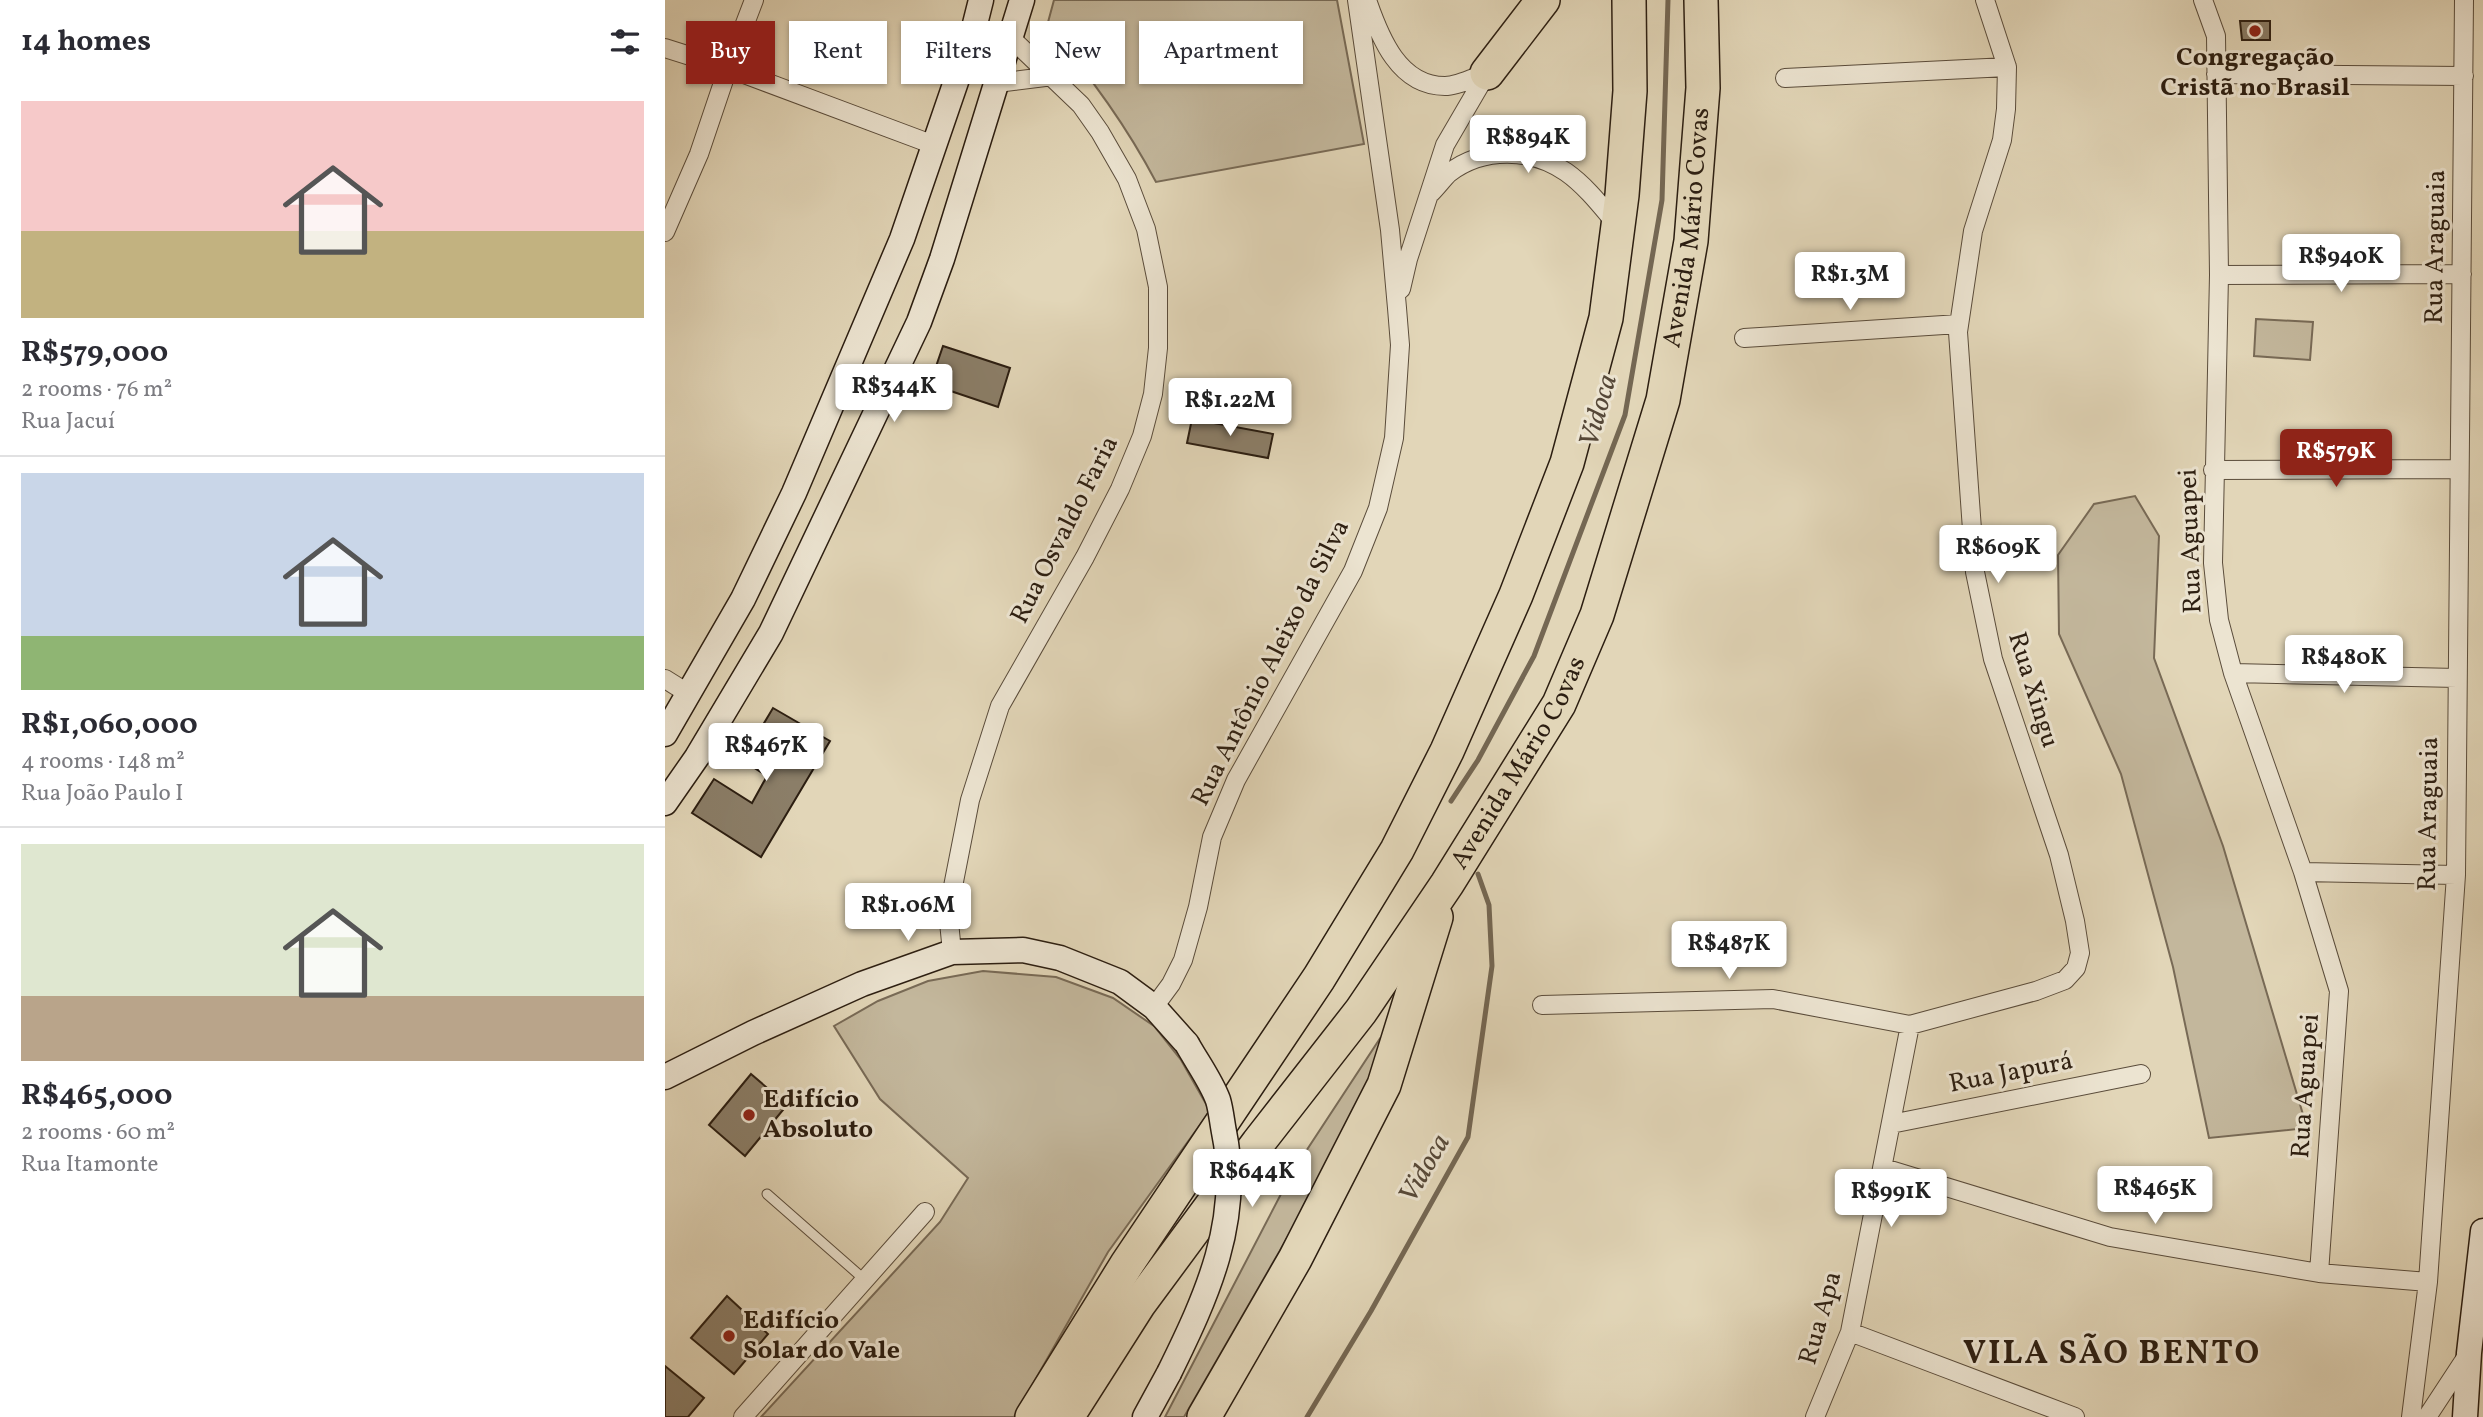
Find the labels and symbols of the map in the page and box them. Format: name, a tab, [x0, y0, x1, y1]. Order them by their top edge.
marker: Congregação Cristã no Brasil	[2247, 23, 2263, 39]
place label: Congregação Cristã no Brasil	[2160, 40, 2350, 106]
street label: Avenida Mário Covas	[1655, 106, 1719, 351]
pin: R$894K	[1471, 116, 1585, 175]
street label: Rua Araguaia	[2417, 169, 2455, 325]
pin: R$940K	[2284, 234, 2398, 294]
pin: R$1.3M	[1793, 252, 1907, 312]
pin: R$344K	[837, 364, 951, 424]
water label: Vidoca	[1570, 370, 1628, 452]
pin: R$1.22M	[1165, 378, 1295, 438]
street label: Rua Osvaldo Faria	[1002, 430, 1128, 630]
pin: R$579K	[2279, 430, 2393, 489]
street label: Rua Aguapei	[2170, 468, 2212, 614]
street label: Rua Antônio Aleixo da Silva	[1183, 513, 1359, 813]
pin: R$609K	[1941, 526, 2055, 585]
street label: Rua Xingu	[1998, 628, 2068, 752]
pin: R$480K	[2287, 636, 2401, 695]
street label: Avenida Mário Covas	[1442, 651, 1595, 877]
pin: R$467K	[709, 724, 823, 783]
street label: Rua Araguaia	[2410, 736, 2448, 892]
pin: R$1.06M	[843, 884, 973, 943]
pin: R$487K	[1672, 922, 1786, 981]
street label: Rua Aguapei	[2283, 1012, 2329, 1160]
street label: Rua Japurá	[1946, 1043, 2076, 1103]
place label: Edifício Absoluto	[763, 1082, 873, 1148]
marker: Edifício Absoluto	[741, 1107, 757, 1123]
water label: Vidoca	[1390, 1127, 1460, 1211]
pin: R$644K	[1195, 1150, 1309, 1209]
pin: R$465K	[2098, 1166, 2212, 1226]
pin: R$991K	[1834, 1170, 1948, 1229]
street label: Rua Apa	[1791, 1267, 1851, 1369]
place label: Edifício Solar do Vale	[743, 1303, 900, 1369]
marker: Edifício Solar do Vale	[721, 1328, 737, 1344]
district label: VILA SÃO BENTO	[1963, 1332, 2261, 1378]

